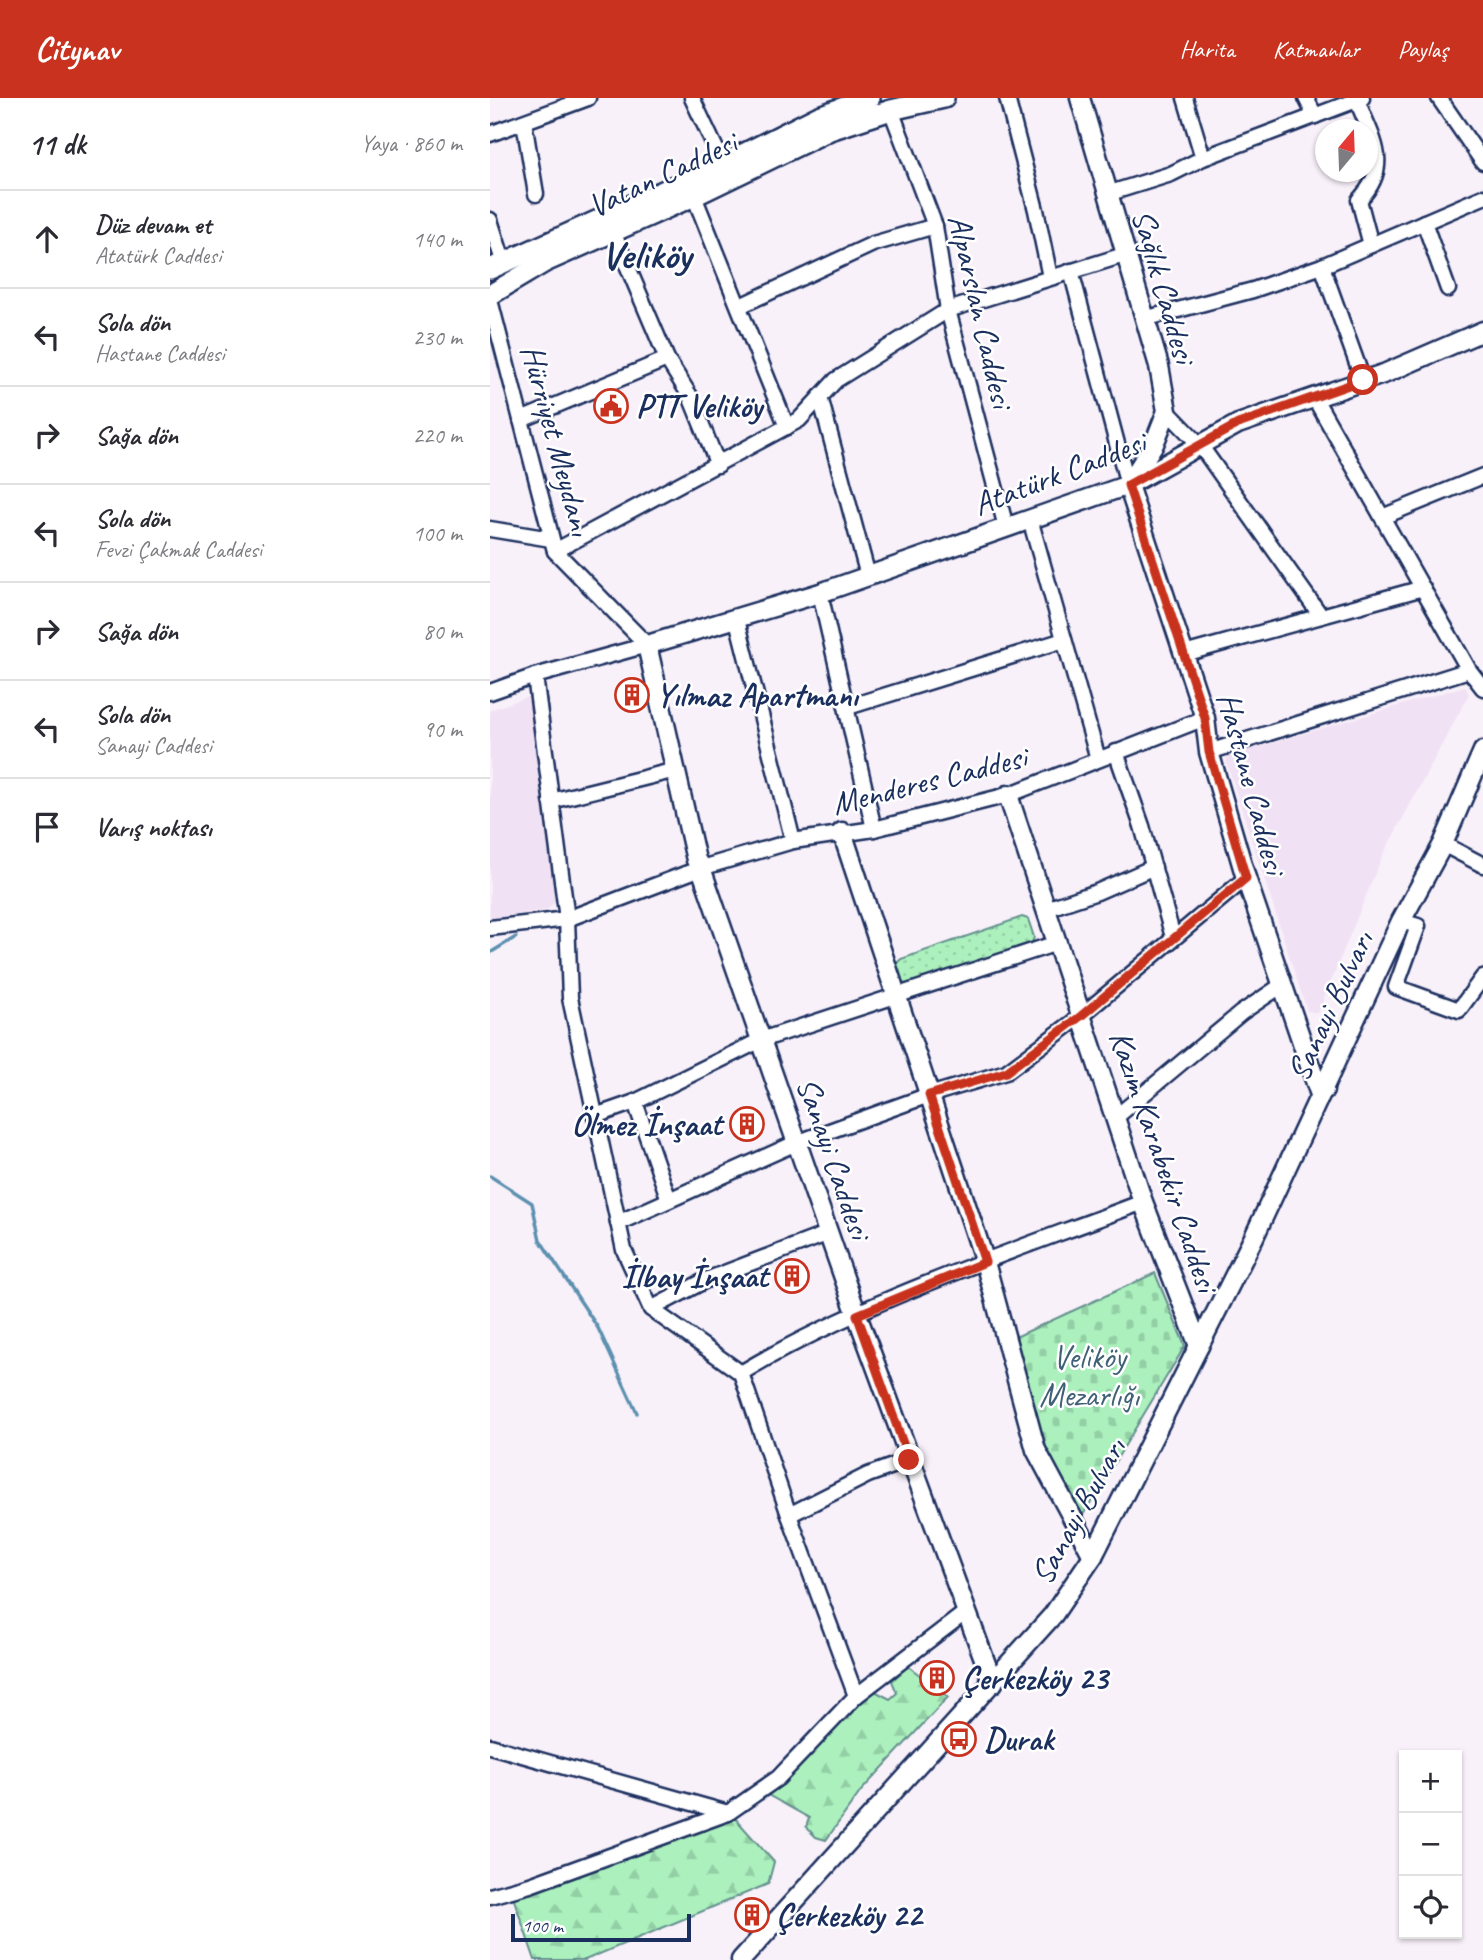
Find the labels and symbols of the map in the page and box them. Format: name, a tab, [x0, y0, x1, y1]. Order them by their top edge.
north arrow	[1315, 119, 1378, 182]
street label: Vatan Caddesi	[581, 120, 747, 227]
street label: Sağlık Caddesi	[1122, 204, 1207, 371]
street label: Alparslan Caddesi	[938, 210, 1024, 415]
district label: Veliköy	[601, 230, 694, 280]
street label: Hürriyet Meydanı	[511, 340, 603, 542]
route start	[1347, 364, 1378, 395]
place label: PTT Veliköy	[636, 385, 765, 427]
public building icon: PTT Veliköy	[592, 387, 630, 425]
street label: Atatürk Caddesi	[967, 420, 1155, 525]
place label: Yılmaz Apartmanı	[656, 674, 859, 716]
building icon: Yılmaz Apartmanı	[613, 676, 651, 714]
street label: Hastane Caddesi	[1208, 688, 1297, 882]
street label: Menderes Caddesi	[827, 735, 1034, 824]
street label: Sanayi Bulvarı	[1277, 923, 1384, 1088]
street label: Kazım Karabekir Caddesi	[1100, 1025, 1230, 1301]
street label: Sanayi Caddesi	[787, 1072, 882, 1248]
place label: Ölmez İnşaat	[571, 1103, 725, 1145]
building icon: Ölmez İnşaat	[728, 1105, 766, 1143]
place label: İlbay İnşaat	[622, 1255, 771, 1297]
building icon: İlbay İnşaat	[773, 1257, 811, 1295]
park label: Veliköy Mezarlığı	[1039, 1336, 1141, 1416]
street label: Sanayi Bulvarı	[1021, 1429, 1136, 1591]
route end	[893, 1444, 924, 1475]
place label: Çerkezköy 23	[962, 1657, 1111, 1699]
building icon: Çerkezköy 23	[918, 1659, 956, 1697]
place label: Durak	[984, 1718, 1056, 1760]
bus stop icon: Durak	[940, 1720, 978, 1758]
place label: Çerkezköy 22	[776, 1894, 925, 1936]
building icon: Çerkezköy 22	[733, 1896, 771, 1934]
scale bar	[511, 1911, 691, 1943]

